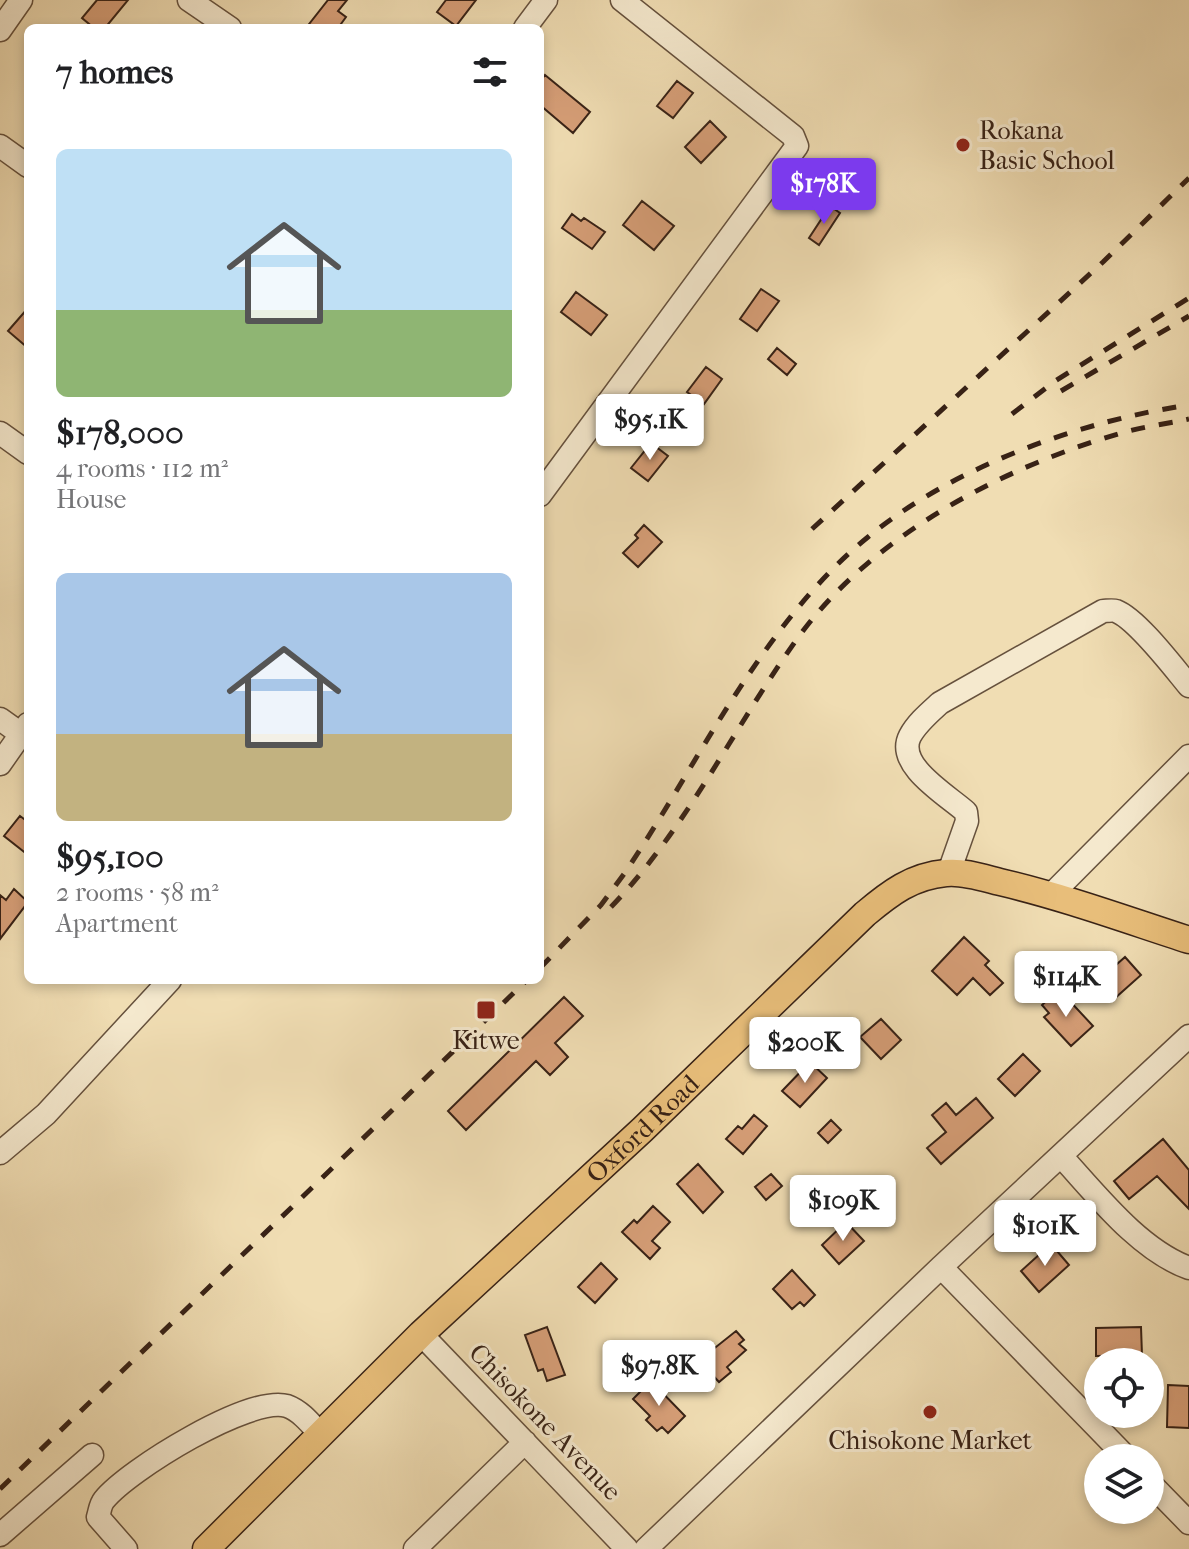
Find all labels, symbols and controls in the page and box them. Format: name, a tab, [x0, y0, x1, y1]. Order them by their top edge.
icon: filters	[468, 50, 512, 94]
text: 7 homes	[56, 52, 173, 92]
place label: Rokana Basic School	[979, 115, 1115, 176]
marker: Rokana Basic School	[954, 136, 972, 154]
pin: $178K	[768, 158, 880, 226]
text: $178K	[790, 168, 858, 199]
icon: home	[212, 201, 356, 345]
pin: $95.1K	[585, 394, 715, 462]
text: $95.1K	[614, 404, 686, 435]
text: $178,000	[56, 413, 184, 453]
text: 4 rooms · 112 m²	[56, 453, 228, 484]
text: House	[56, 484, 126, 515]
icon: home	[212, 625, 356, 769]
text: $95,100	[56, 837, 164, 877]
text: 2 rooms · 58 m²	[56, 877, 219, 908]
text: Apartment	[56, 908, 178, 939]
pin: $114K	[1010, 951, 1122, 1019]
text: $114K	[1032, 961, 1100, 992]
marker: Kitwe	[475, 999, 497, 1021]
pin: $200K	[749, 1017, 861, 1085]
place label: Kitwe	[452, 1025, 520, 1056]
text: $200K	[767, 1027, 843, 1058]
street label: Oxford Road	[580, 1067, 706, 1189]
pin: $109K	[787, 1175, 899, 1243]
text: $109K	[808, 1185, 878, 1216]
pin: $101K	[989, 1200, 1101, 1268]
text: $101K	[1012, 1210, 1078, 1241]
street label: Chisokone Avenue	[462, 1337, 628, 1507]
pin: $97.8K	[594, 1340, 724, 1408]
map controls	[1084, 1348, 1164, 1524]
button: locate	[1084, 1348, 1164, 1428]
text: $97.8K	[620, 1350, 698, 1381]
marker: Chisokone Market	[921, 1403, 939, 1421]
place label: Chisokone Market	[828, 1425, 1032, 1456]
button: layers	[1084, 1444, 1164, 1524]

